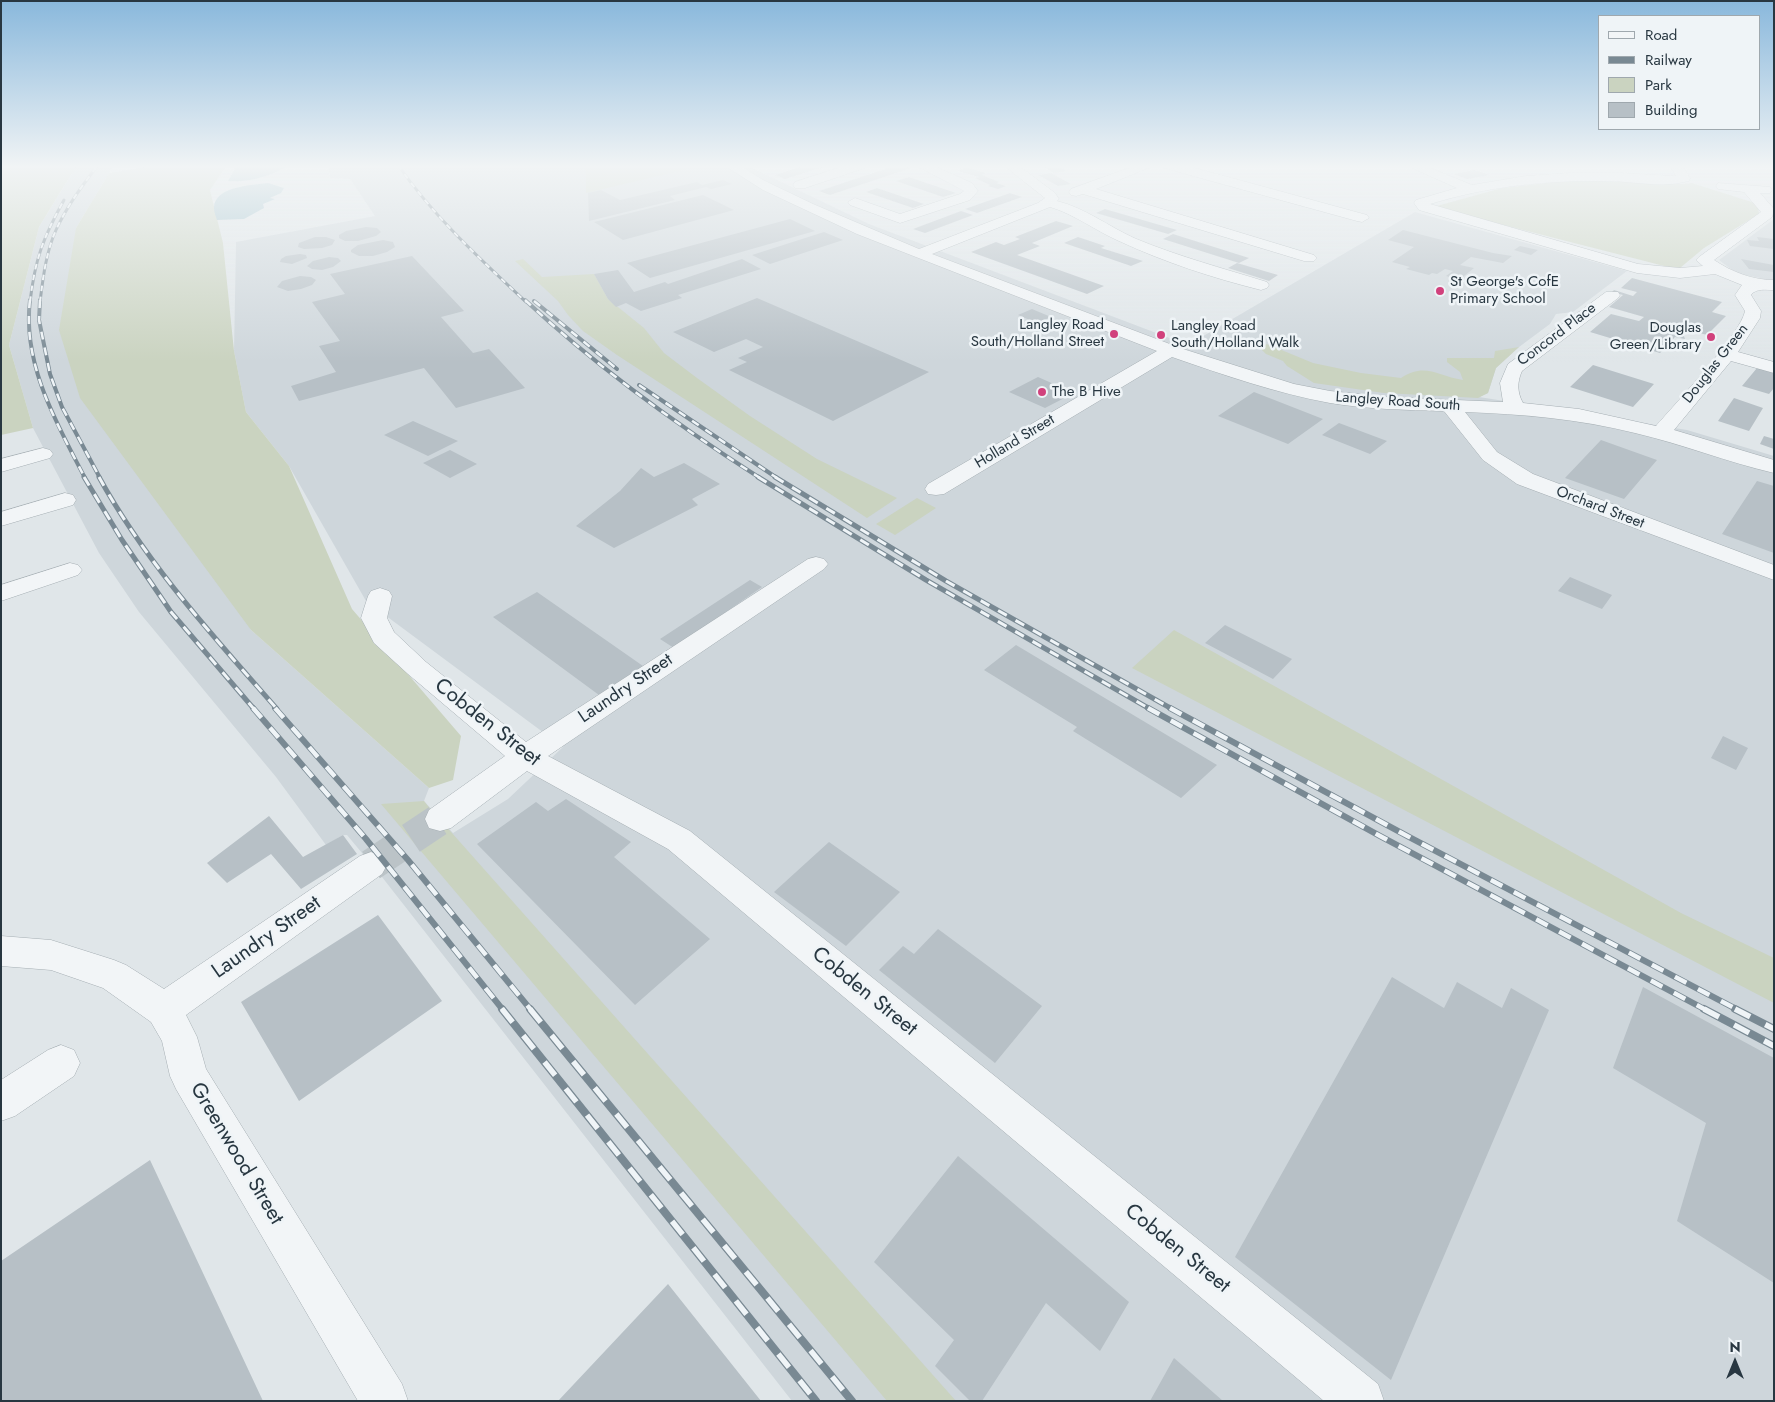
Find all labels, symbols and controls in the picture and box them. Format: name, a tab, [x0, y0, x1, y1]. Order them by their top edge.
legend	[1598, 15, 1760, 130]
text: Road	[1645, 24, 1677, 46]
text: Railway	[1645, 49, 1692, 71]
text: Park	[1645, 74, 1672, 96]
text: Building	[1645, 99, 1697, 121]
place label: St George's CofE Primary School	[1450, 273, 1559, 308]
marker: St George's CofE Primary School	[1434, 285, 1446, 297]
street label: Concord Place	[1514, 300, 1600, 370]
place label: Langley Road South/Holland Street	[971, 316, 1104, 351]
place label: Langley Road South/Holland Walk	[1171, 317, 1299, 352]
place label: Douglas Green/Library	[1610, 319, 1701, 354]
street label: Douglas Green	[1679, 321, 1753, 407]
marker: Langley Road South/Holland Street	[1108, 328, 1120, 340]
marker: Langley Road South/Holland Walk	[1155, 329, 1167, 341]
marker: Douglas Green/Library	[1705, 331, 1717, 343]
place label: The B Hive	[1052, 383, 1121, 401]
marker: The B Hive	[1036, 386, 1048, 398]
street label: Langley Road South	[1335, 389, 1461, 415]
street label: Holland Street	[972, 411, 1058, 473]
street label: Orchard Street	[1553, 483, 1647, 533]
street label: Laundry Street	[575, 650, 677, 728]
street label: Cobden Street	[429, 674, 545, 772]
street label: Laundry Street	[208, 891, 326, 985]
street label: Cobden Street	[806, 942, 922, 1042]
street label: Greenwood Street	[184, 1079, 288, 1229]
street label: Cobden Street	[1119, 1199, 1235, 1299]
north arrow	[1710, 1337, 1760, 1387]
text: N	[1729, 1337, 1741, 1357]

